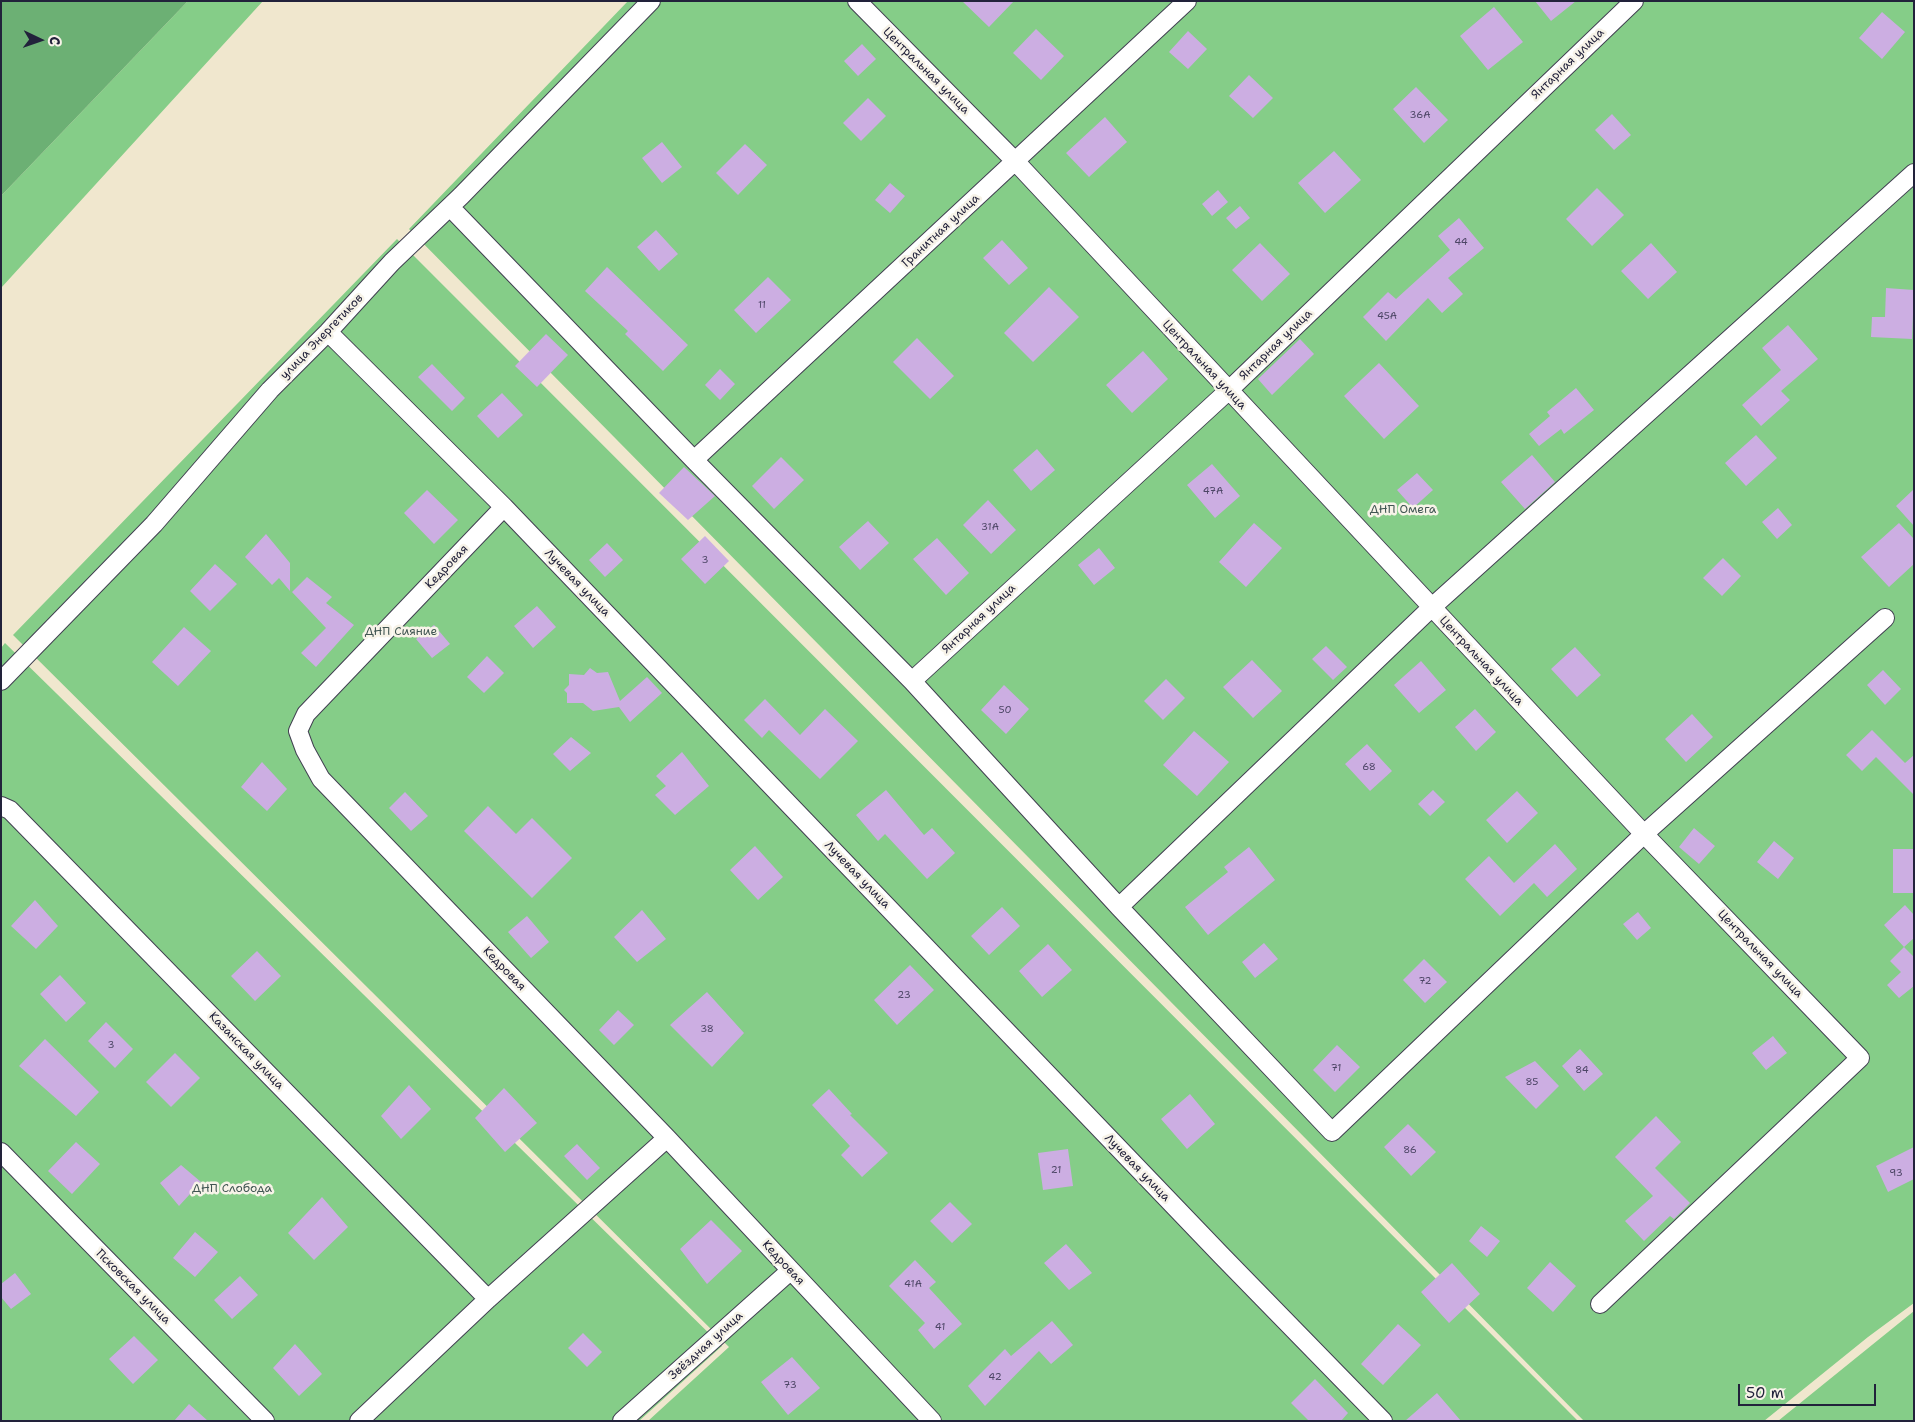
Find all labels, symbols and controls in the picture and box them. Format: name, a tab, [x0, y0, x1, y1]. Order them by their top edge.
north arrow	[15, 15, 65, 65]
street label: Центральная улица	[880, 25, 972, 117]
street label: Янтарная улица	[1529, 26, 1607, 102]
text: С	[46, 36, 64, 46]
house number: 36А	[1409, 109, 1431, 121]
street label: Гранитная улица	[899, 191, 983, 271]
house number: 44	[1454, 236, 1468, 248]
street label: улица Энергетиков	[278, 291, 366, 383]
house number: 11	[758, 299, 766, 311]
street label: Янтарная улица	[1237, 307, 1315, 383]
house number: 45А	[1377, 310, 1397, 322]
street label: Центральная улица	[1159, 317, 1249, 413]
house number: 47А	[1203, 485, 1223, 497]
park label: ДНП Омега	[1370, 503, 1436, 517]
house number: 31А	[981, 521, 999, 533]
street label: Кедровая	[422, 542, 472, 592]
street label: Лучевая улица	[541, 546, 613, 620]
house number: 3	[702, 554, 708, 566]
street label: Янтарная улица	[939, 581, 1019, 657]
street label: Центральная улица	[1436, 613, 1526, 709]
park label: ДНП Сияние	[365, 625, 437, 639]
house number: 50	[998, 704, 1012, 716]
house number: 68	[1362, 761, 1376, 773]
street label: Лучевая улица	[821, 838, 893, 912]
street label: Центральная улица	[1714, 907, 1806, 1001]
street label: Кедровая	[479, 944, 529, 994]
house number: 72	[1418, 975, 1432, 987]
house number: 23	[897, 989, 911, 1001]
street label: Казанская улица	[205, 1009, 287, 1093]
house number: 38	[700, 1023, 714, 1035]
house number: 3	[108, 1039, 114, 1051]
house number: 71	[1331, 1062, 1341, 1074]
house number: 84	[1575, 1064, 1589, 1076]
house number: 85	[1526, 1076, 1538, 1088]
street label: Лучевая улица	[1101, 1131, 1173, 1205]
house number: 86	[1403, 1144, 1417, 1156]
house number: 21	[1051, 1164, 1061, 1176]
house number: 93	[1889, 1167, 1903, 1179]
park label: ДНП Слобода	[192, 1182, 272, 1196]
street label: Кедровая	[759, 1238, 807, 1288]
street label: Псковская улица	[93, 1247, 173, 1327]
house number: 41А	[904, 1278, 922, 1290]
street label: Звёздная улица	[666, 1309, 746, 1383]
house number: 41	[935, 1321, 945, 1333]
house number: 42	[988, 1371, 1002, 1383]
scale bar	[1740, 1374, 1878, 1406]
house number: 73	[783, 1379, 797, 1391]
text: 50 m	[1746, 1383, 1784, 1403]

